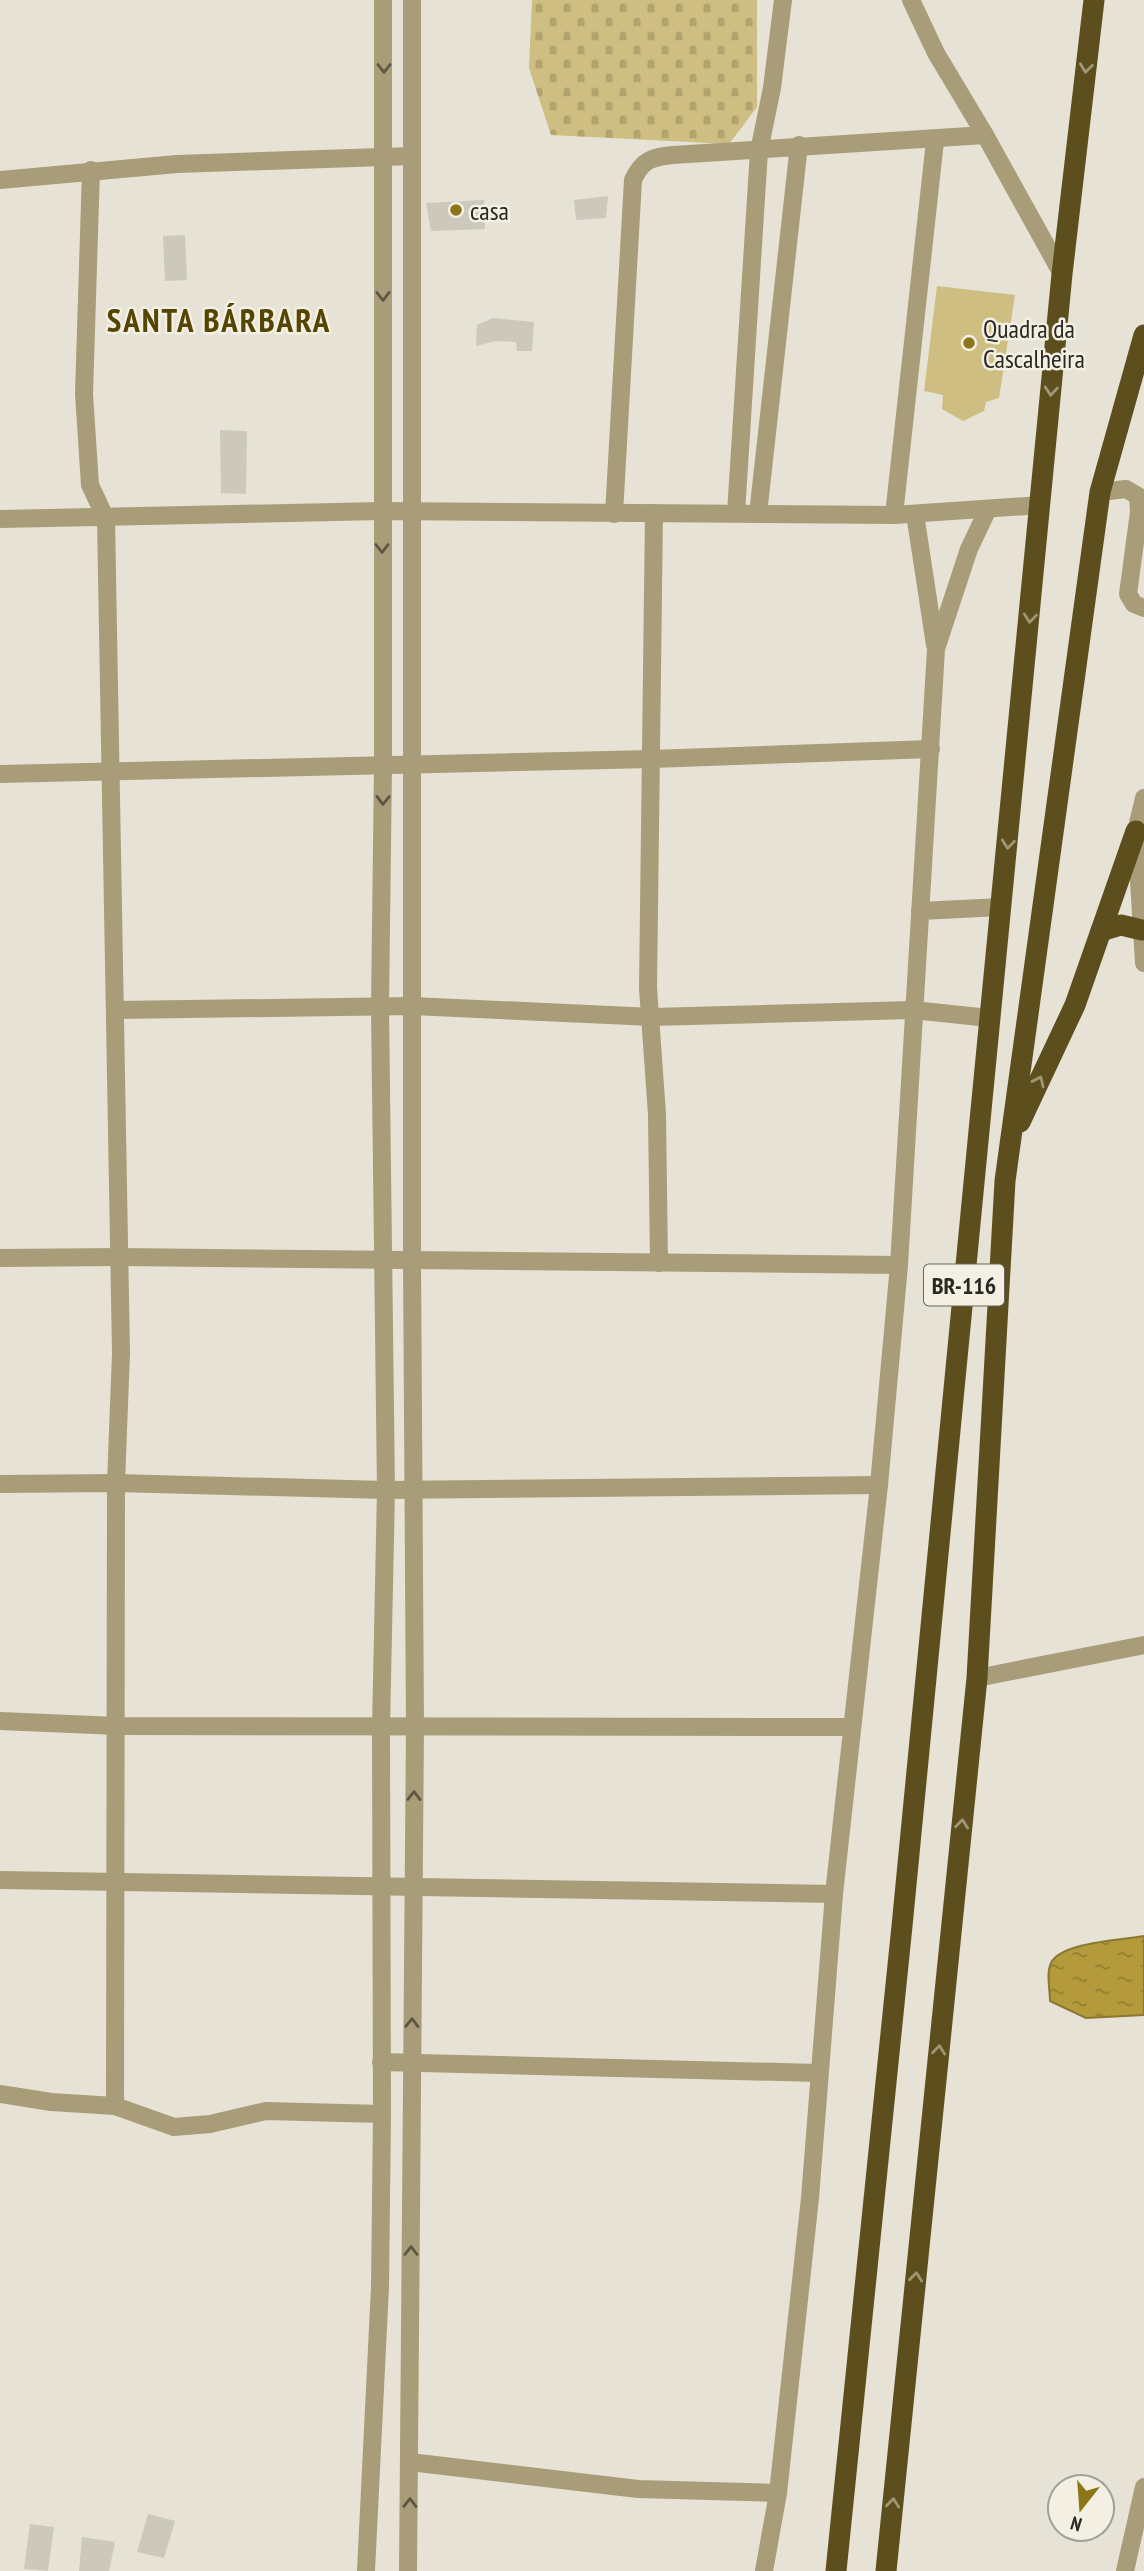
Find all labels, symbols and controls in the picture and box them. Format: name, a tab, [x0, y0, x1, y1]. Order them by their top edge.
one-way arrow	[1079, 62, 1094, 74]
one-way arrow	[376, 63, 392, 74]
place label: casa	[470, 194, 509, 227]
marker: casa	[448, 202, 464, 218]
one-way arrow	[375, 291, 391, 301]
district label: SANTA BÁRBARA	[107, 298, 331, 341]
place label: Quadra da Cascalheira	[983, 312, 1085, 375]
marker: Quadra da Cascalheira	[961, 335, 977, 351]
one-way arrow	[1044, 386, 1059, 397]
one-way arrow	[374, 543, 390, 553]
one-way arrow	[1023, 613, 1038, 624]
one-way arrow	[375, 794, 390, 805]
one-way arrow	[1000, 838, 1015, 850]
one-way arrow	[1031, 1076, 1045, 1088]
road number: BR-116	[924, 1265, 1004, 1306]
one-way arrow	[407, 1790, 422, 1801]
one-way arrow	[954, 1818, 969, 1830]
one-way arrow	[404, 2018, 420, 2028]
one-way arrow	[931, 2045, 946, 2056]
one-way arrow	[403, 2245, 419, 2256]
one-way arrow	[908, 2271, 923, 2283]
north arrow	[1046, 2473, 1116, 2543]
one-way arrow	[402, 2497, 417, 2508]
one-way arrow	[885, 2497, 900, 2509]
text: N	[1068, 2511, 1084, 2537]

